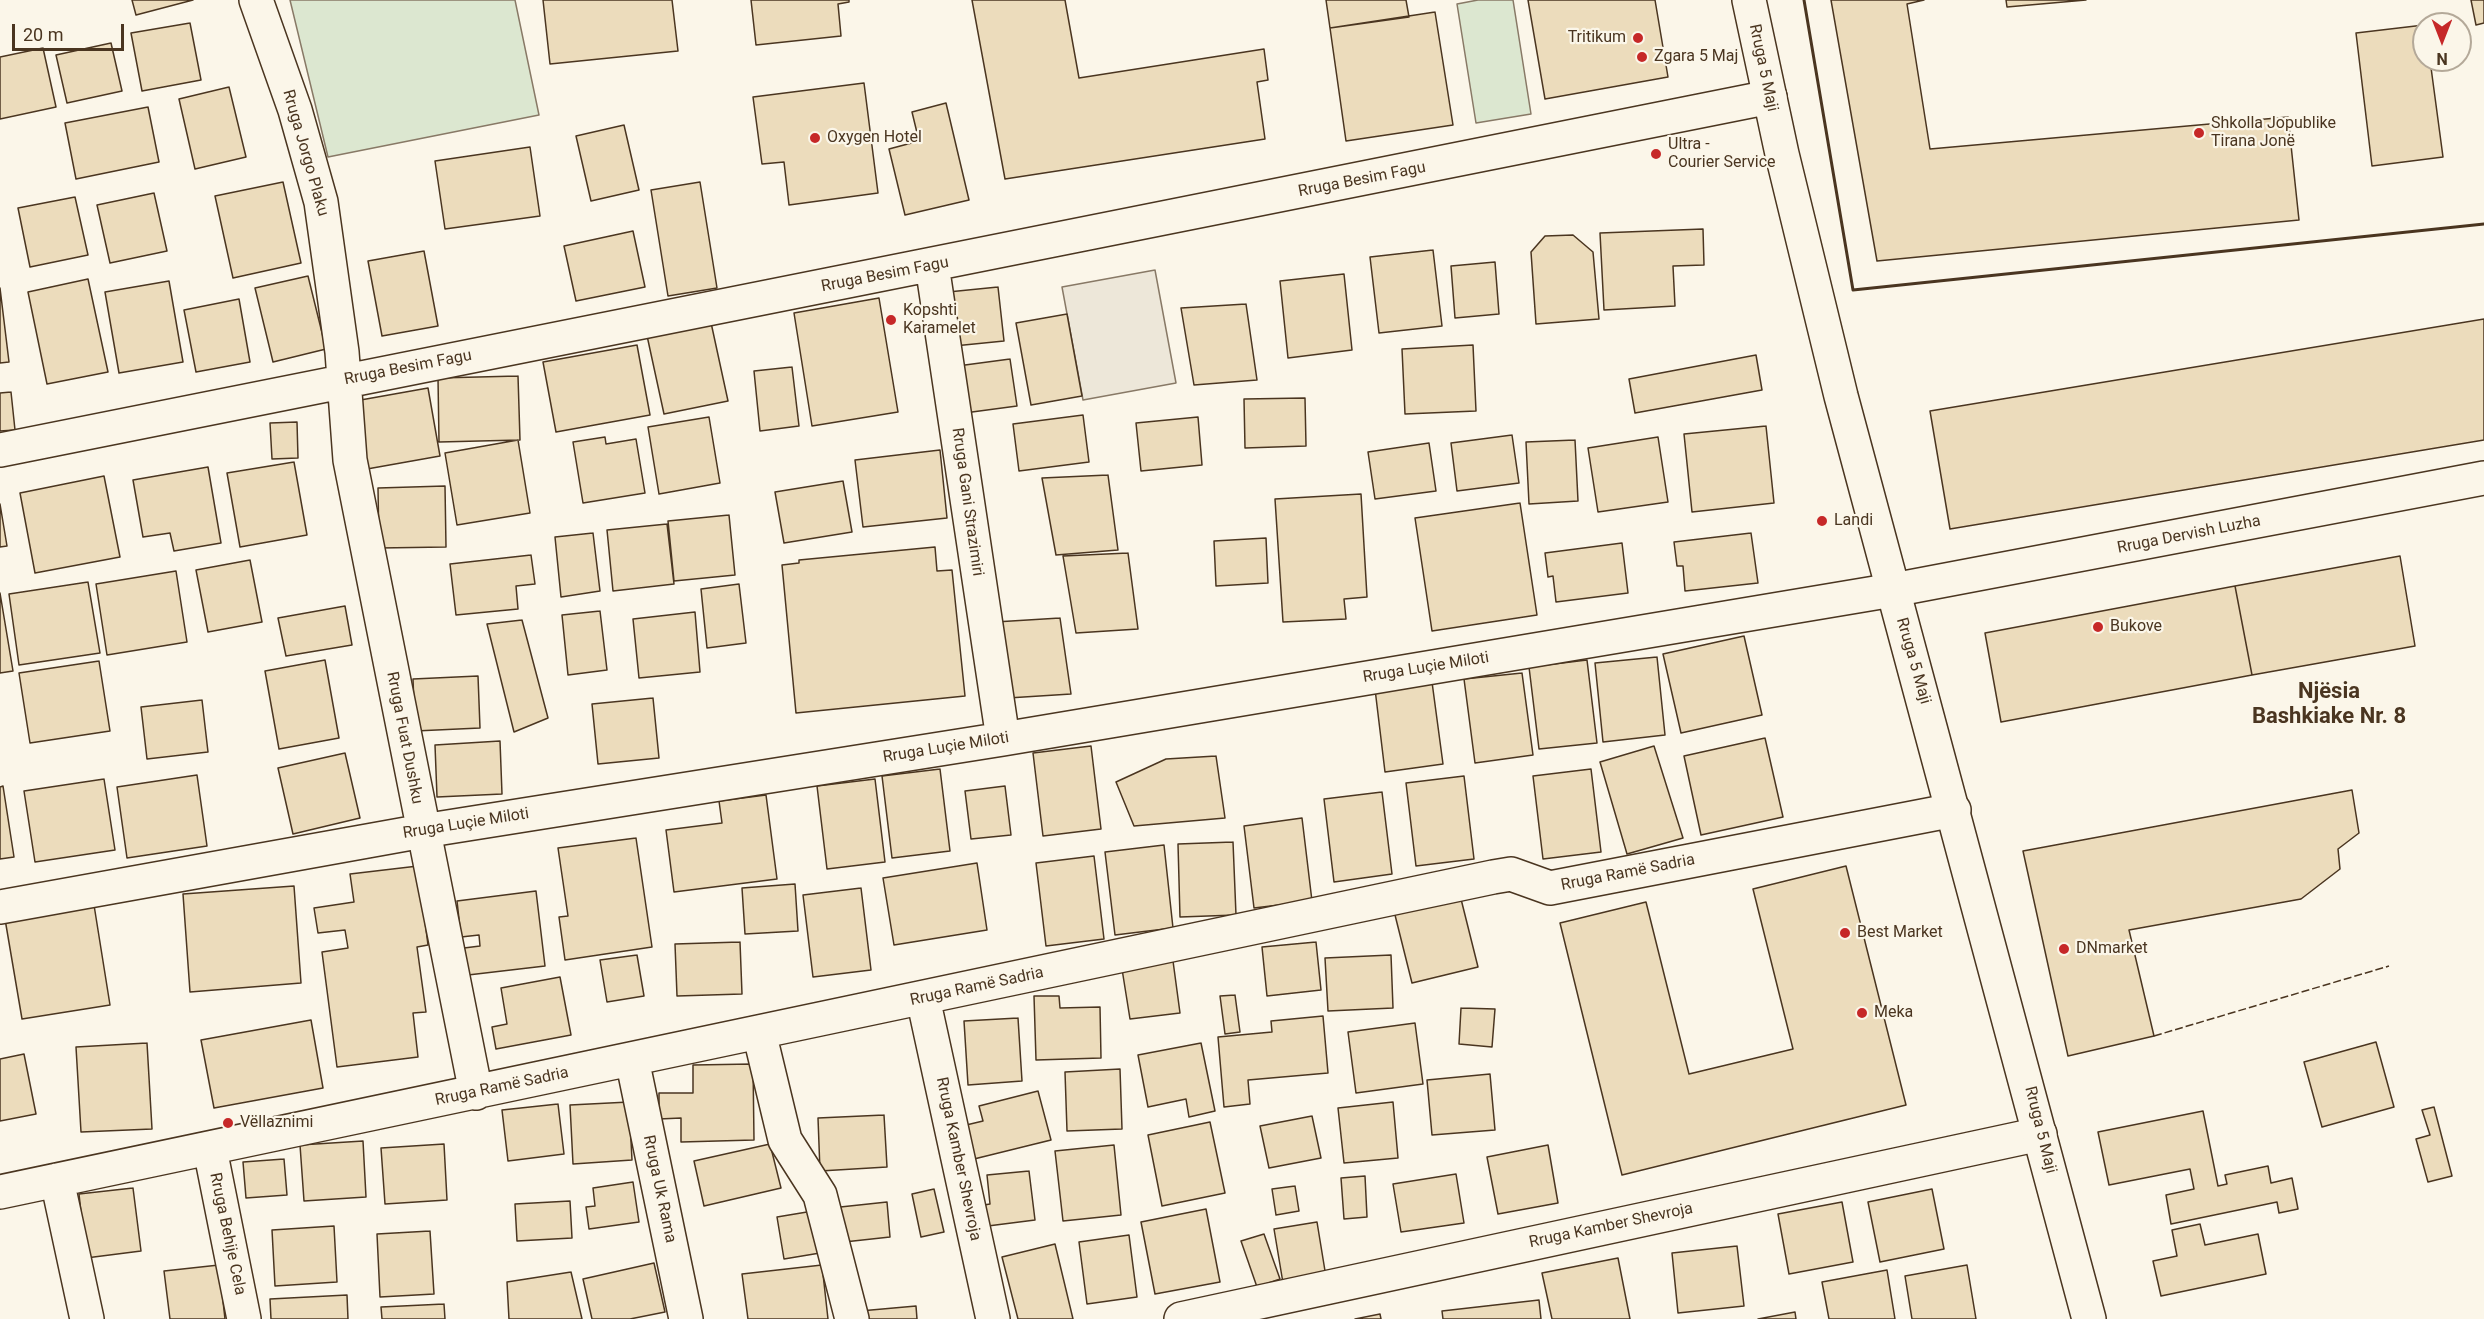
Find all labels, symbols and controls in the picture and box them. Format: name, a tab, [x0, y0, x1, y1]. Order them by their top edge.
scale bar	[15, 12, 128, 50]
north arrow	[2412, 12, 2472, 72]
street label: Rruga 5 Maji	[1744, 22, 1782, 114]
text: 20 m	[23, 24, 63, 45]
place label: Tritikum	[1568, 28, 1626, 48]
marker: Tritikum	[1631, 31, 1645, 45]
place label: Zgara 5 Maj	[1654, 47, 1738, 67]
text: N	[2436, 49, 2448, 68]
marker: Zgara 5 Maj	[1635, 50, 1649, 64]
street label: Rruga Jorgo Plaku	[278, 88, 332, 218]
place label: Shkolla Jopublike Tirana Jonë	[2211, 114, 2336, 152]
marker: Shkolla Jopublike Tirana Jonë	[2192, 126, 2206, 140]
place label: Oxygen Hotel	[827, 128, 922, 148]
marker: Oxygen Hotel	[808, 131, 822, 145]
place label: Ultra - Courier Service	[1668, 135, 1776, 173]
marker: Ultra - Courier Service	[1649, 147, 1663, 161]
street label: Rruga Besim Fagu	[1297, 158, 1427, 202]
street label: Rruga Besim Fagu	[820, 253, 950, 297]
place label: Kopshti Karamelet	[903, 301, 976, 339]
marker: Kopshti Karamelet	[884, 313, 898, 327]
street label: Rruga Besim Fagu	[343, 346, 473, 390]
street label: Rruga Gani Strazimiri	[947, 427, 987, 577]
place label: Landi	[1834, 511, 1873, 531]
street label: Rruga Dervish Luzha	[2116, 512, 2262, 558]
marker: Landi	[1815, 514, 1829, 528]
street label: Rruga 5 Maji	[1891, 616, 1935, 706]
place label: Bukove	[2110, 617, 2162, 637]
marker: Bukove	[2091, 620, 2105, 634]
street label: Rruga Luçie Miloti	[1361, 649, 1491, 687]
street label: Rruga Fuat Dushku	[382, 670, 426, 806]
district label: Njësia Bashkiake Nr. 8	[2252, 679, 2406, 730]
street label: Rruga Luçie Miloti	[881, 729, 1011, 767]
street label: Rruga Luçie Miloti	[401, 805, 531, 843]
street label: Rruga Ramë Sadria	[1559, 851, 1697, 895]
place label: Best Market	[1857, 923, 1943, 943]
marker: Best Market	[1838, 926, 1852, 940]
place label: DNmarket	[2076, 939, 2148, 959]
marker: DNmarket	[2057, 942, 2071, 956]
street label: Rruga Ramë Sadria	[908, 963, 1046, 1011]
place label: Meka	[1874, 1003, 1913, 1023]
marker: Meka	[1855, 1006, 1869, 1020]
street label: Rruga Ramë Sadria	[433, 1063, 571, 1111]
street label: Rruga Kamber Shevroja	[931, 1075, 985, 1243]
street label: Rruga 5 Maji	[2020, 1084, 2060, 1176]
place label: Vëllaznimi	[240, 1113, 313, 1133]
marker: Vëllaznimi	[221, 1116, 235, 1130]
street label: Rruga Uk Rama	[638, 1133, 680, 1245]
street label: Rruga Behije Cela	[205, 1171, 249, 1297]
street label: Rruga Kamber Shevroja	[1527, 1199, 1695, 1253]

